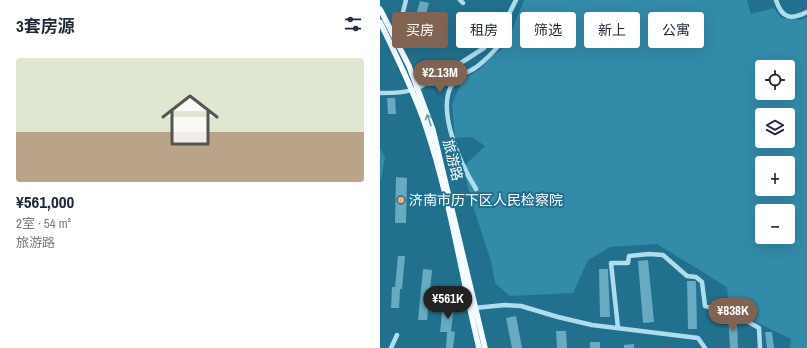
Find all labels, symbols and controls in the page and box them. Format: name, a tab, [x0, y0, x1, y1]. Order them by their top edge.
chip: 买房	[392, 12, 448, 48]
chip: 租房	[456, 12, 512, 48]
chip: 筛选	[520, 12, 576, 48]
chip: 新上	[584, 12, 640, 48]
chip: 公寓	[648, 12, 704, 48]
icon: filters	[342, 13, 364, 35]
text: 3套房源	[16, 14, 75, 37]
pin: ¥2.13M	[407, 60, 473, 94]
map controls	[755, 60, 795, 244]
button: locate	[755, 60, 795, 100]
text: ¥2.13M	[422, 64, 458, 81]
icon: home	[154, 84, 226, 156]
button: layers	[755, 108, 795, 148]
one-way arrow	[425, 114, 433, 126]
street label: 旅游路	[439, 137, 467, 183]
button: +	[755, 156, 795, 196]
text: ¥561,000	[16, 190, 74, 213]
place label: 济南市历下区人民检察院	[409, 191, 563, 209]
marker: 济南市历下区人民检察院	[396, 195, 406, 205]
button: −	[755, 204, 795, 244]
text: 2室 · 54 m²	[16, 215, 71, 232]
text: 旅游路	[16, 234, 55, 251]
pin: ¥561K	[420, 286, 476, 320]
text: ¥561K	[432, 290, 464, 307]
pin: ¥838K	[705, 298, 761, 332]
text: ¥838K	[717, 302, 749, 319]

